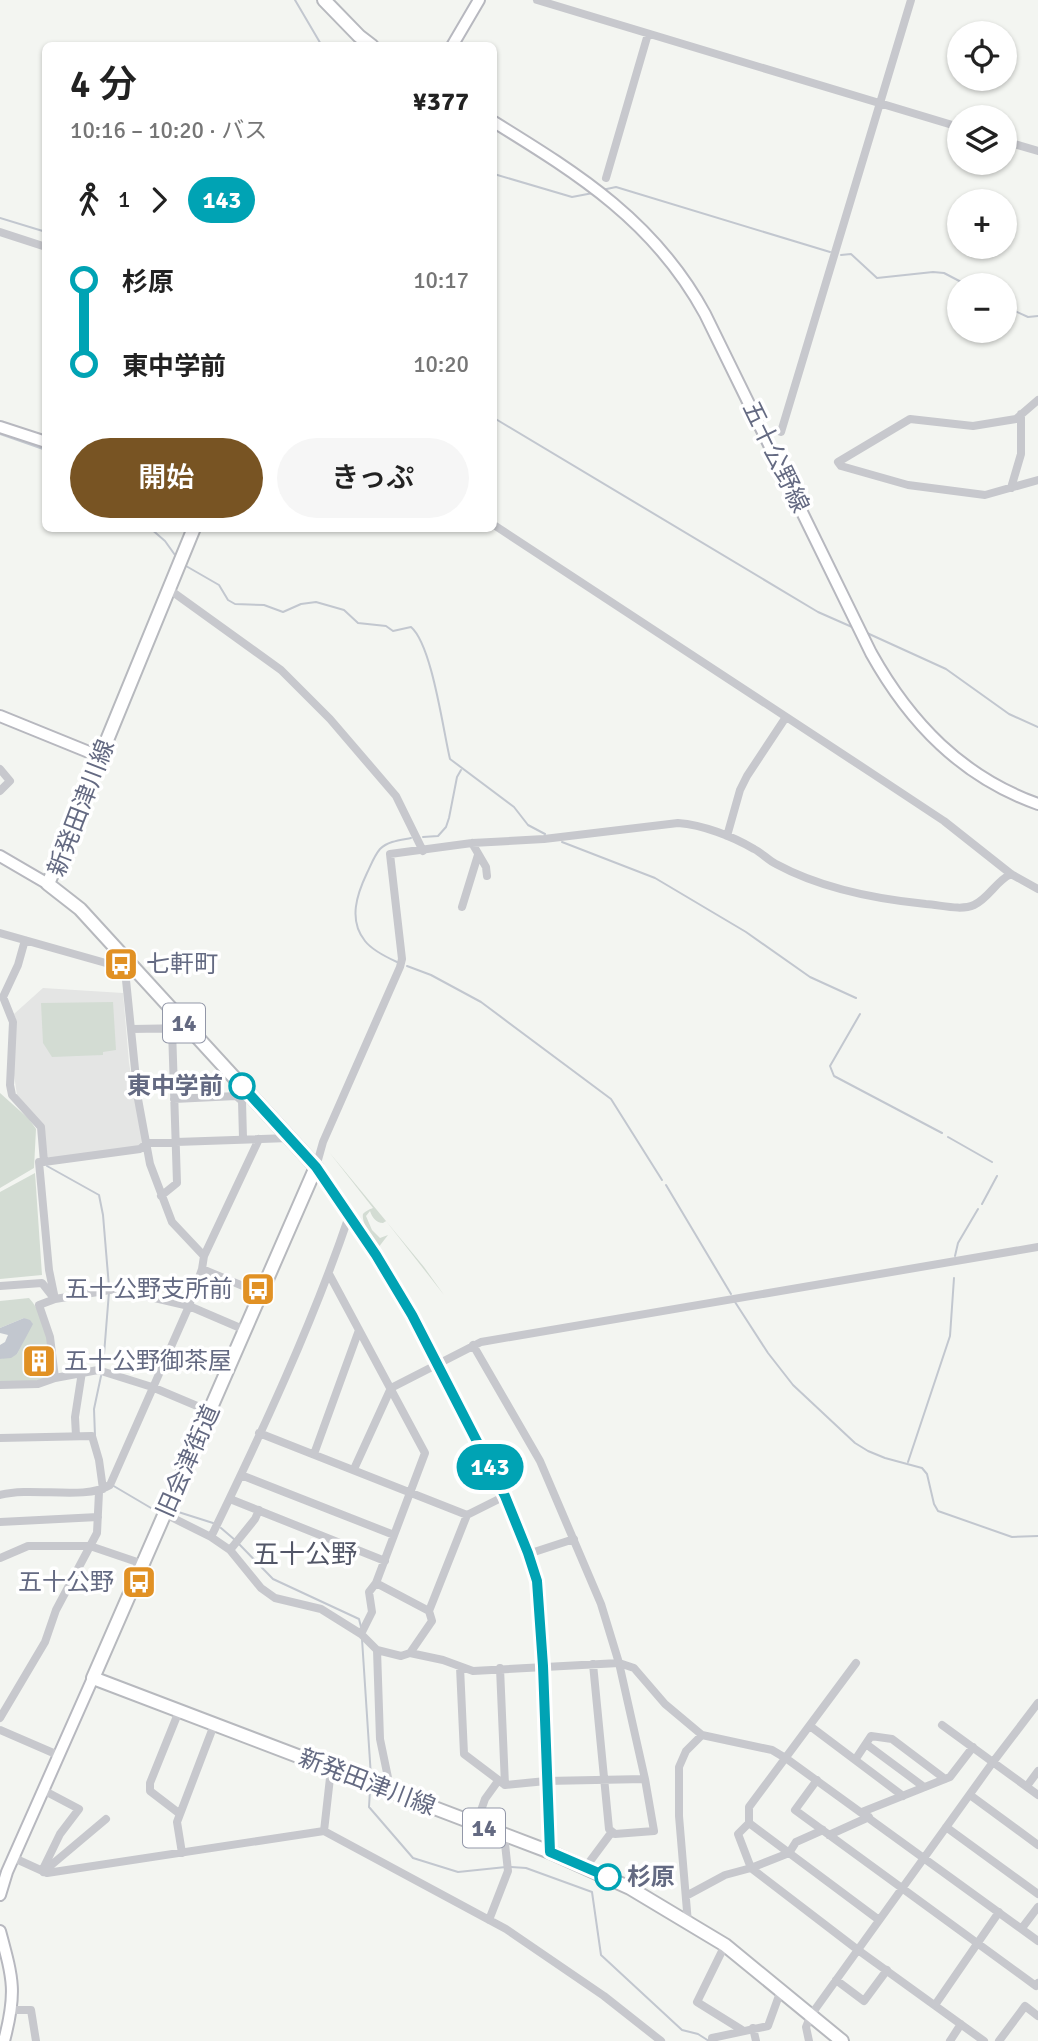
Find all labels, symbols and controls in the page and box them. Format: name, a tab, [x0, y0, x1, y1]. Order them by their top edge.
map controls	[947, 21, 1017, 343]
button: locate	[947, 21, 1017, 91]
text: 4 分	[70, 61, 137, 108]
text: ¥377	[413, 86, 469, 118]
button: layers	[947, 105, 1017, 175]
text: 10:16 – 10:20 · バス	[70, 116, 267, 145]
icon: walk	[70, 181, 108, 219]
icon: forward	[140, 181, 178, 219]
text: 1	[118, 185, 130, 214]
text: 143	[202, 185, 241, 215]
button: +	[947, 189, 1017, 259]
text: 10:17	[413, 266, 469, 295]
text: 杉原	[122, 267, 174, 299]
button: −	[947, 273, 1017, 343]
text: 10:20	[413, 350, 469, 379]
text: 東中学前	[122, 351, 226, 383]
street label: 五十公野線	[736, 396, 816, 518]
button: 開始	[70, 438, 263, 518]
button: きっぷ	[277, 438, 469, 518]
street label: 新発田津川線	[41, 735, 121, 881]
bus stop icon: 七軒町	[102, 945, 140, 983]
place label: 七軒町	[146, 949, 218, 979]
road number: 14	[163, 1004, 205, 1042]
place label: 東中学前	[127, 1071, 223, 1101]
marker: 東中学前	[229, 1073, 255, 1099]
bus stop icon: 五十公野支所前	[239, 1270, 277, 1308]
place label: 五十公野支所前	[65, 1274, 233, 1304]
building icon: 五十公野御茶屋	[20, 1342, 58, 1380]
place label: 五十公野御茶屋	[64, 1346, 232, 1376]
street label: 旧会津街道	[150, 1400, 226, 1522]
line badge: 143	[450, 1444, 530, 1490]
text: 143	[471, 1452, 509, 1482]
district label: 五十公野	[253, 1539, 357, 1571]
bus stop icon: 五十公野	[120, 1563, 158, 1601]
place label: 五十公野	[18, 1567, 114, 1597]
street label: 新発田津川線	[294, 1742, 440, 1822]
road number: 14	[463, 1809, 505, 1848]
place label: 杉原	[627, 1862, 675, 1892]
marker: 杉原	[595, 1864, 621, 1890]

